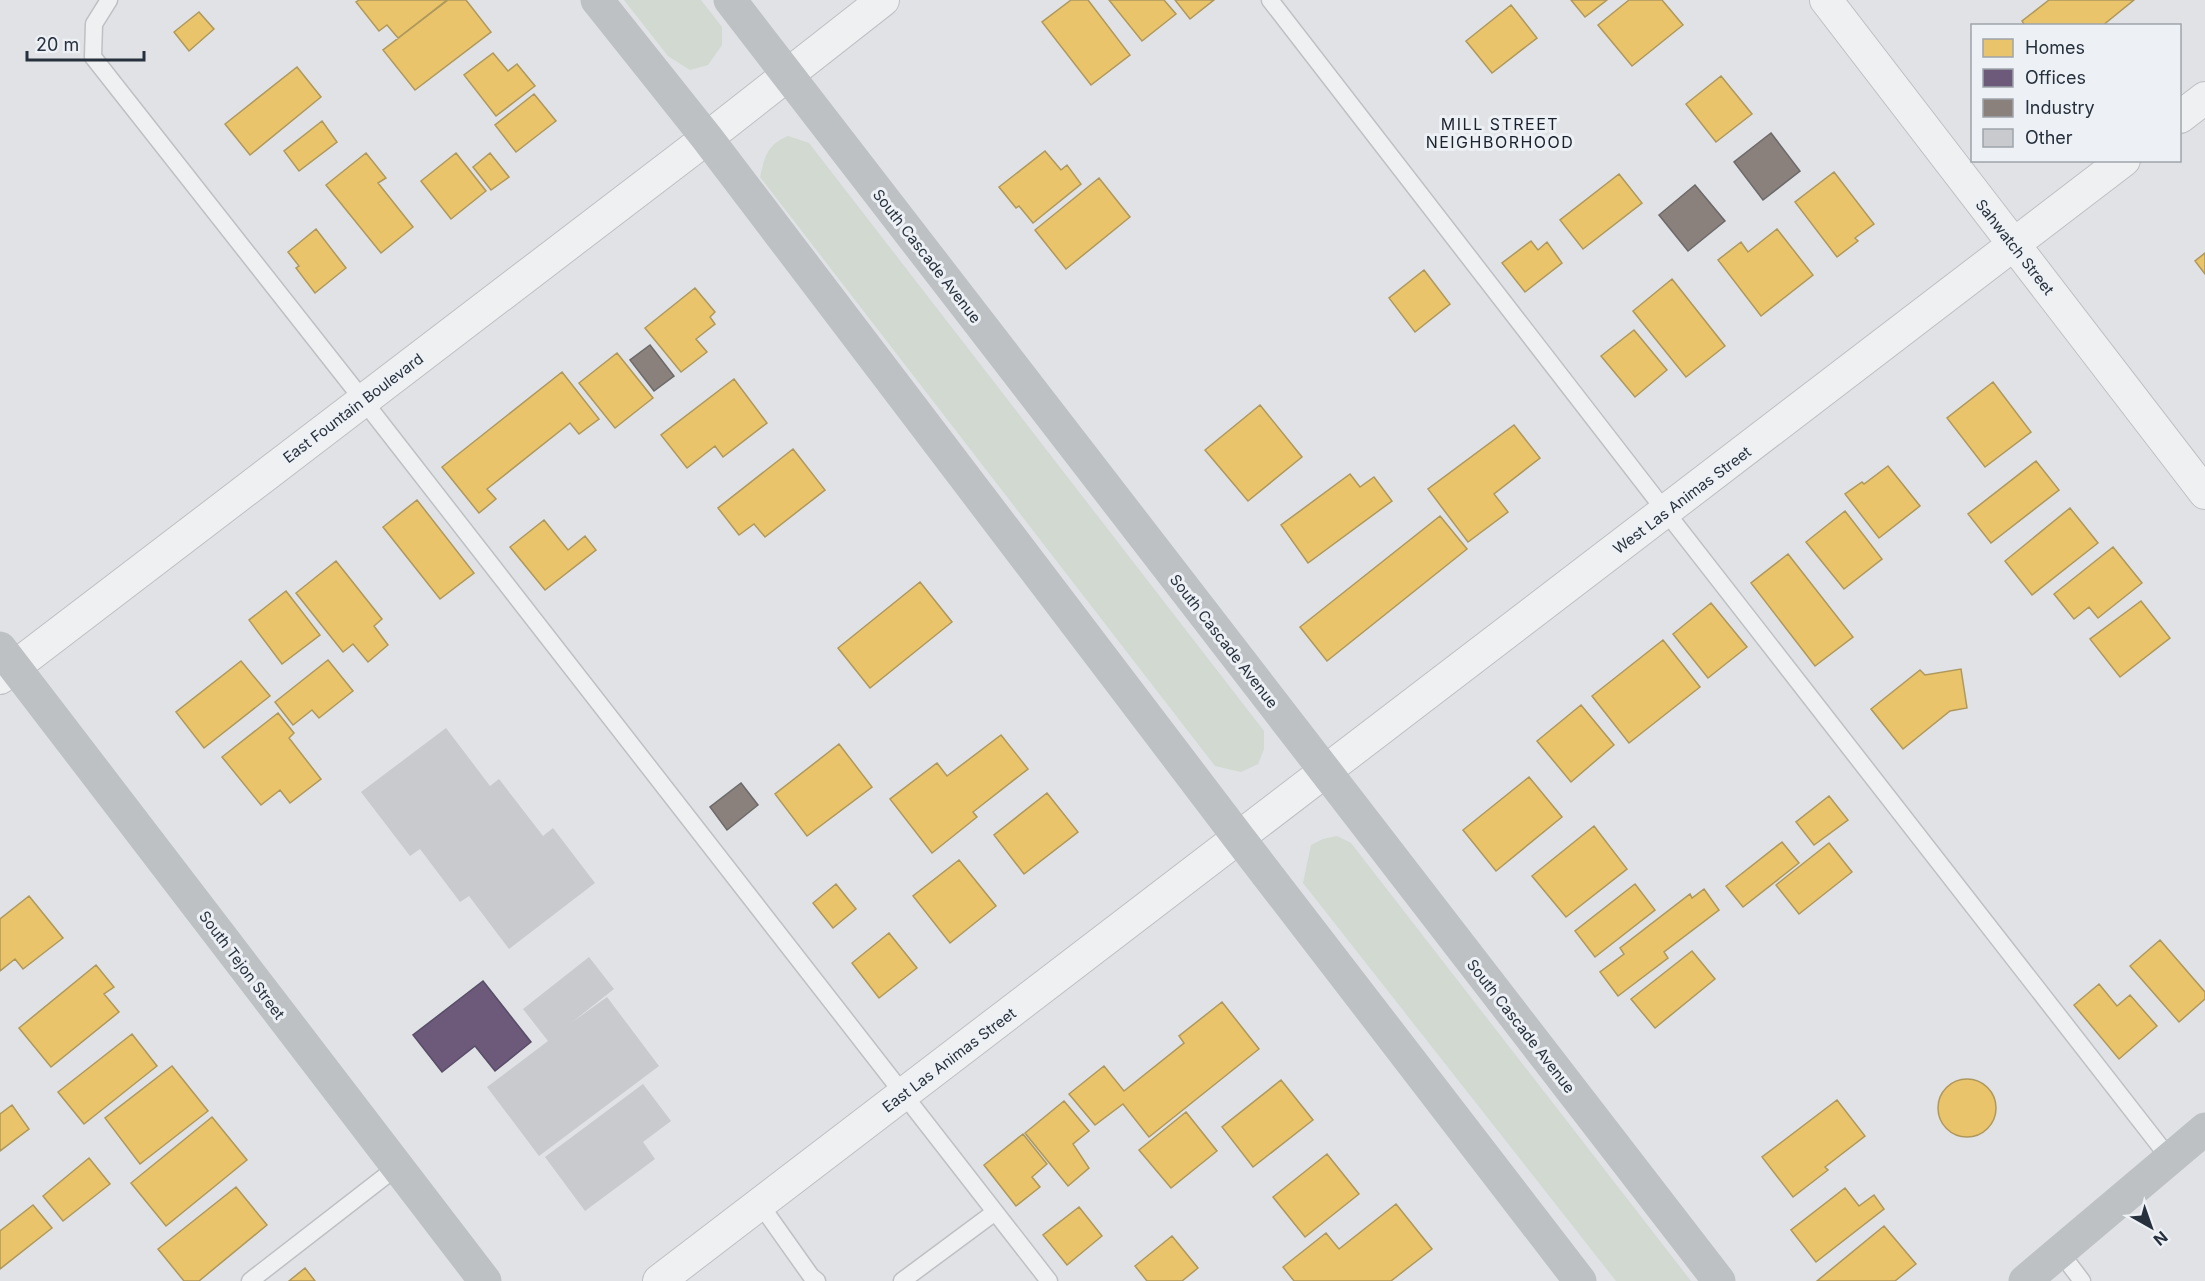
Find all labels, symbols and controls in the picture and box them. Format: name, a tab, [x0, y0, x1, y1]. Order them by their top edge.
scale bar	[27, 24, 144, 62]
legend	[1971, 24, 2181, 162]
text: 20 m	[36, 34, 79, 55]
text: Homes	[2025, 37, 2085, 58]
text: Offices	[2025, 67, 2086, 88]
text: Industry	[2025, 97, 2095, 118]
district label: MILL STREET NEIGHBORHOOD	[1426, 114, 1574, 152]
text: Other	[2025, 127, 2073, 148]
street label: South Cascade Avenue	[869, 185, 985, 327]
street label: Sahwatch Street	[1972, 195, 2058, 299]
street label: East Fountain Boulevard	[279, 349, 427, 467]
street label: West Las Animas Street	[1609, 442, 1755, 558]
street label: South Cascade Avenue	[1166, 570, 1282, 712]
street label: South Tejon Street	[195, 907, 289, 1023]
street label: South Cascade Avenue	[1463, 955, 1579, 1097]
street label: East Las Animas Street	[878, 1003, 1020, 1116]
north arrow	[2121, 1197, 2181, 1257]
text: N	[2150, 1227, 2172, 1250]

